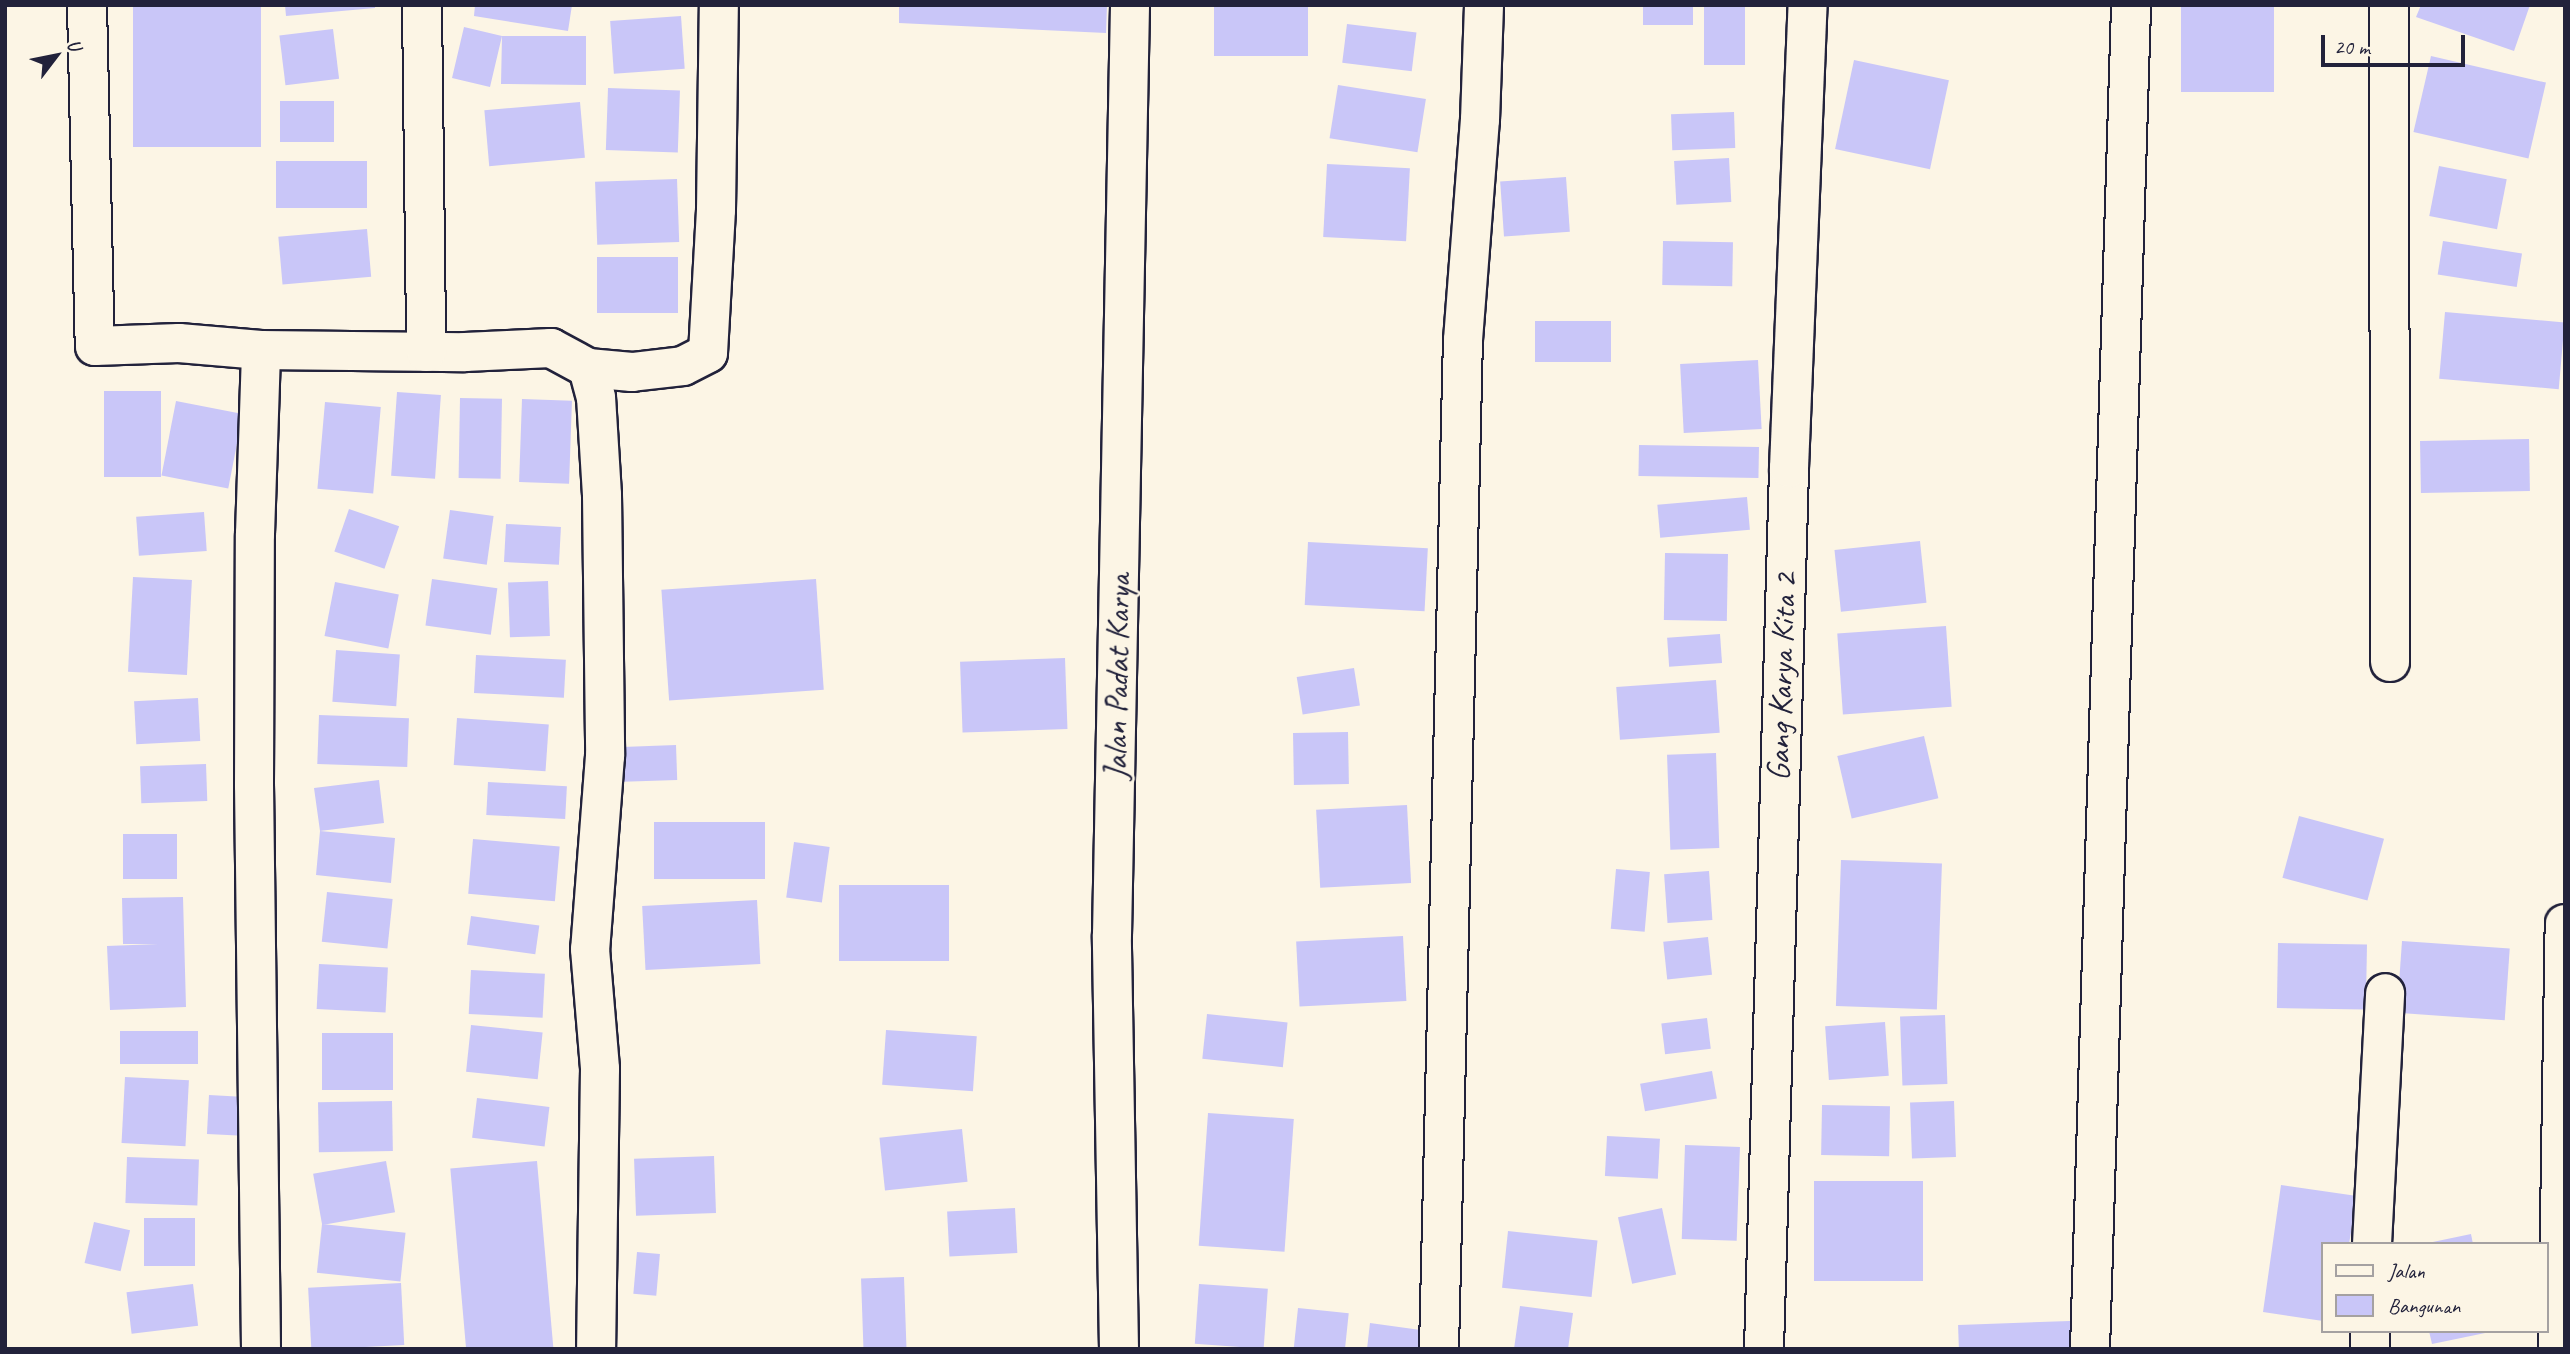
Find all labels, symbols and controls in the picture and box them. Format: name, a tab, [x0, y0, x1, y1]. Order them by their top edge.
north arrow	[21, 21, 91, 91]
scale bar	[2325, 21, 2468, 65]
text: 20 m	[2334, 34, 2370, 60]
text: U	[61, 35, 86, 55]
street label: Gang Karya Kita 2	[1759, 572, 1805, 782]
street label: Jalan Padat Karya	[1096, 574, 1140, 780]
legend	[2322, 1242, 2549, 1333]
text: Jalan	[2388, 1258, 2425, 1284]
text: Bangunan	[2388, 1293, 2460, 1319]

